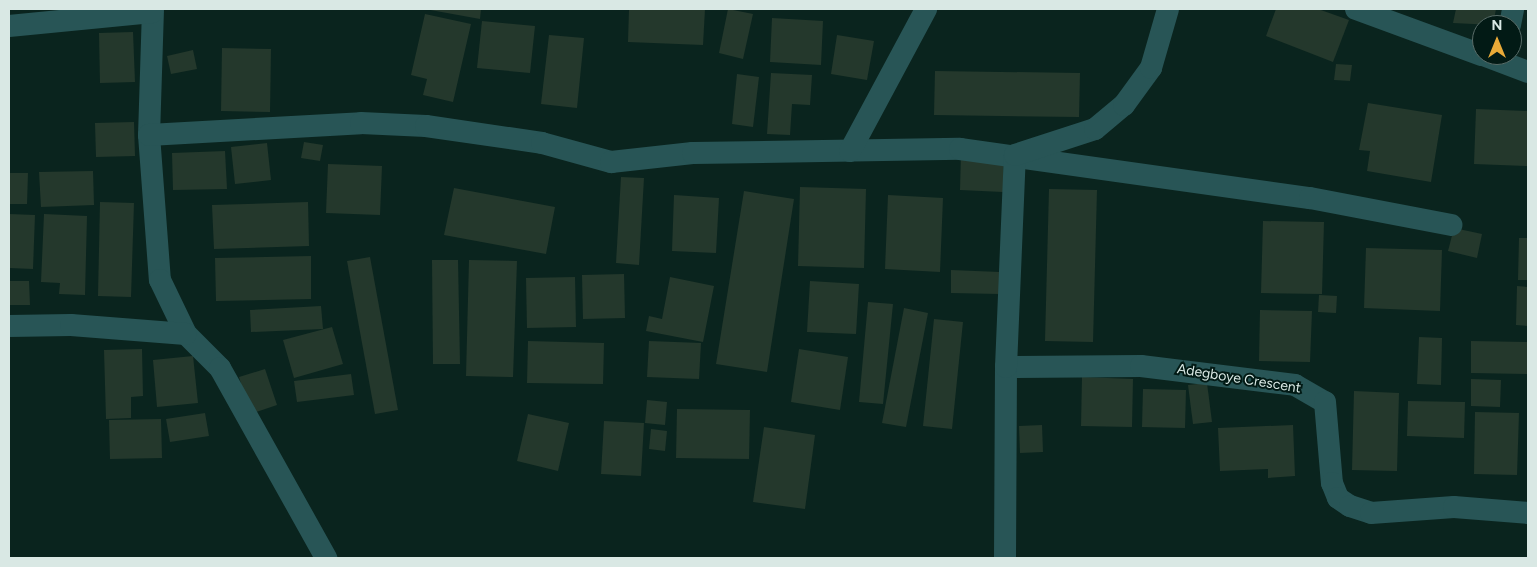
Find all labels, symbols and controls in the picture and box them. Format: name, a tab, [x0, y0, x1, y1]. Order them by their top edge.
north arrow	[1472, 15, 1522, 65]
text: N	[1492, 17, 1502, 34]
street label: Adegboye Crescent	[1176, 361, 1302, 397]

